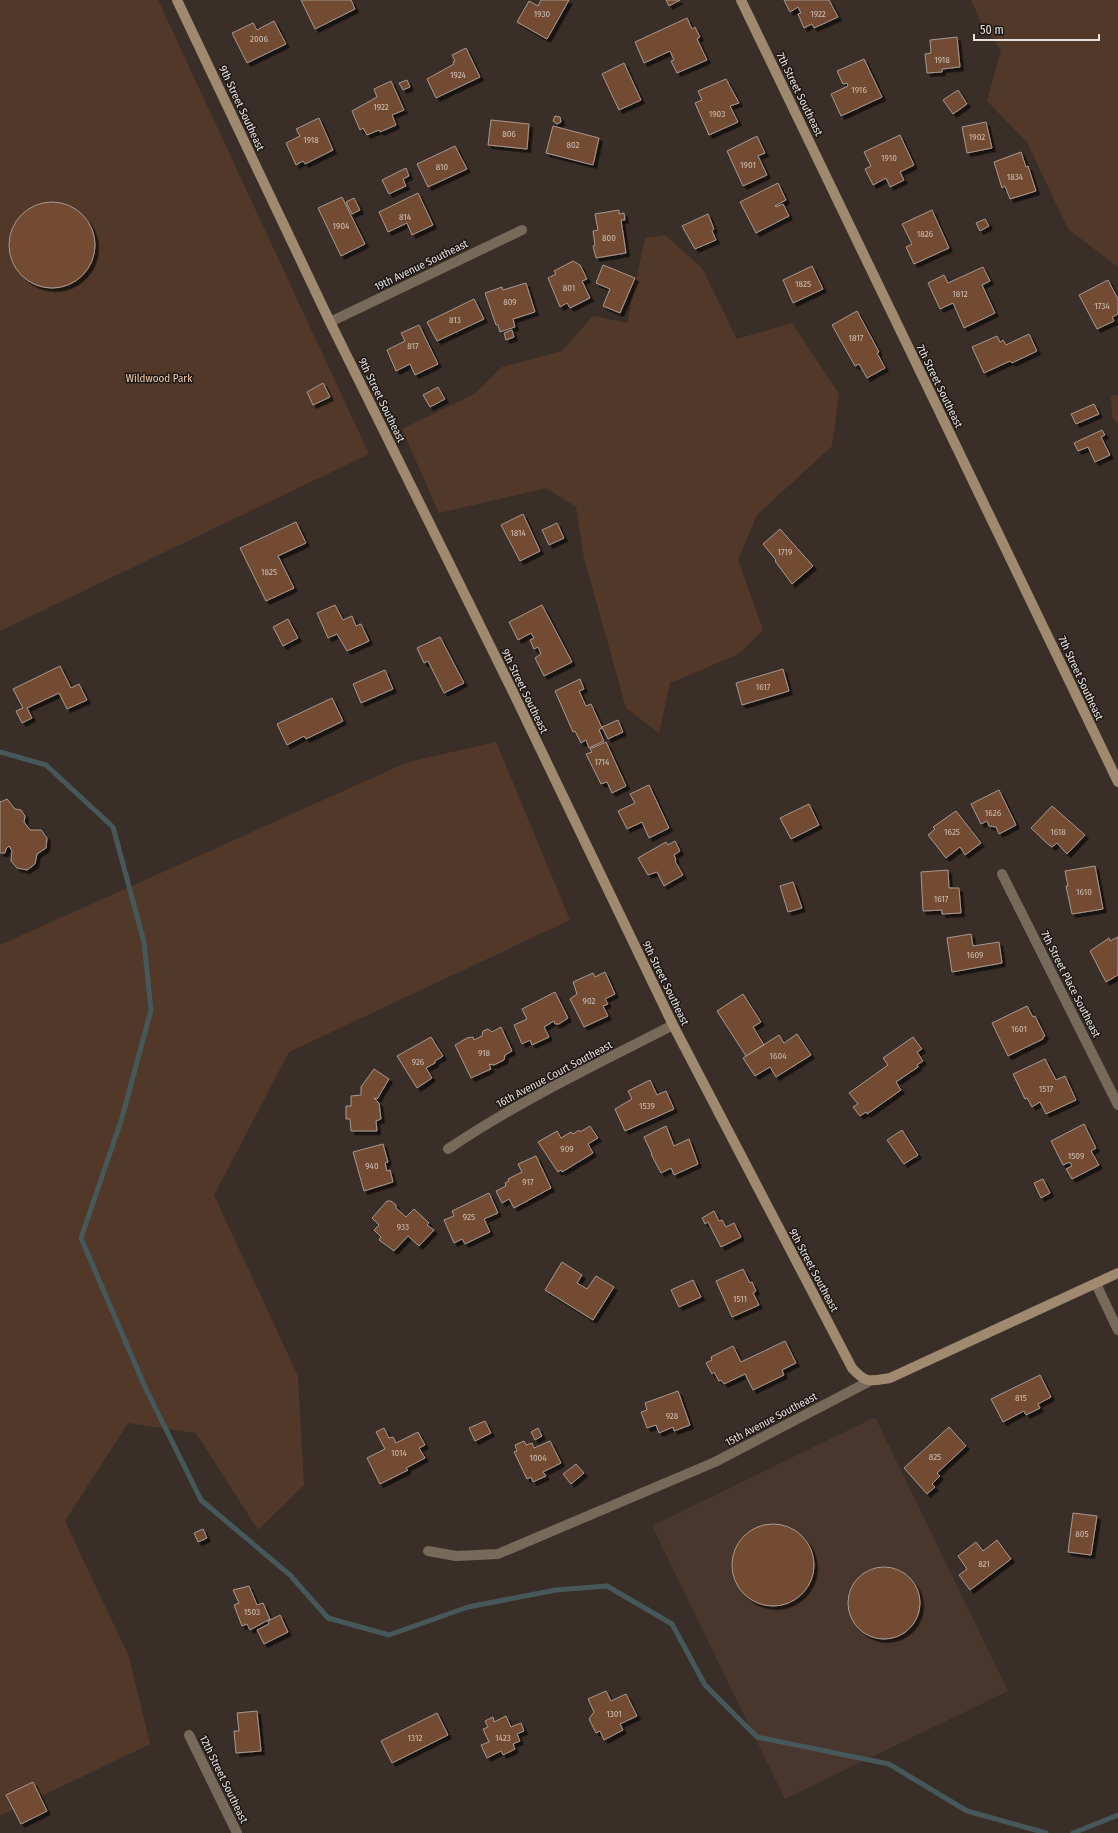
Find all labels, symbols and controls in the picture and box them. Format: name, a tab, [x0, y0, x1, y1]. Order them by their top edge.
house number: 1930	[534, 9, 551, 19]
house number: 1922	[810, 9, 826, 19]
scale bar	[974, 16, 1099, 42]
text: 50 m	[980, 23, 1004, 37]
house number: 2006	[250, 34, 268, 44]
street label: 7th Street Southeast	[774, 50, 826, 139]
house number: 1918	[934, 55, 950, 65]
street label: 9th Street Southeast	[216, 64, 267, 153]
house number: 1924	[450, 70, 467, 80]
house number: 1916	[851, 85, 867, 95]
house number: 1922	[373, 102, 389, 112]
house number: 1903	[709, 109, 725, 119]
house number: 806	[502, 129, 516, 139]
house number: 1902	[969, 132, 985, 142]
house number: 1918	[303, 135, 319, 145]
house number: 802	[566, 140, 580, 150]
house number: 1910	[881, 153, 897, 163]
house number: 1901	[740, 160, 756, 170]
house number: 810	[436, 162, 449, 172]
house number: 1834	[1007, 172, 1024, 182]
house number: 814	[399, 212, 412, 222]
house number: 1904	[333, 221, 350, 231]
house number: 1826	[917, 229, 934, 239]
house number: 800	[602, 233, 616, 243]
street label: 19th Avenue Southeast	[372, 237, 471, 294]
house number: 1825	[795, 279, 811, 289]
house number: 801	[563, 283, 575, 293]
house number: 1812	[952, 289, 968, 299]
house number: 809	[503, 297, 517, 307]
house number: 1734	[1094, 301, 1110, 311]
house number: 813	[449, 315, 461, 325]
house number: 1817	[849, 333, 864, 343]
house number: 817	[407, 341, 419, 351]
street label: 7th Street Southeast	[914, 342, 966, 431]
street label: 9th Street Southeast	[355, 356, 408, 445]
park label: Wildwood Park	[126, 372, 193, 385]
house number: 1814	[510, 528, 526, 538]
house number: 1719	[778, 547, 792, 557]
house number: 1825	[261, 567, 277, 577]
street label: 7th Street Southeast	[1055, 634, 1106, 723]
street label: 9th Street Southeast	[498, 647, 551, 736]
house number: 1617	[756, 682, 771, 692]
house number: 1714	[595, 757, 610, 767]
house number: 1626	[985, 808, 1002, 818]
house number: 1625	[944, 827, 960, 837]
house number: 1618	[1050, 827, 1066, 837]
house number: 1610	[1076, 887, 1092, 897]
house number: 1617	[934, 894, 949, 904]
street label: 7th Street Place Southeast	[1038, 929, 1103, 1040]
street label: 9th Street Southeast	[639, 939, 692, 1028]
house number: 1609	[967, 950, 983, 960]
house number: 902	[583, 996, 595, 1006]
house number: 1601	[1011, 1024, 1027, 1034]
street label: 16th Avenue Court Southeast	[494, 1038, 615, 1111]
house number: 918	[478, 1048, 491, 1058]
house number: 1604	[769, 1051, 787, 1061]
house number: 926	[412, 1057, 425, 1067]
house number: 1517	[1039, 1084, 1054, 1094]
house number: 1539	[639, 1101, 655, 1111]
house number: 909	[560, 1144, 574, 1154]
house number: 1509	[1068, 1151, 1084, 1161]
house number: 940	[365, 1161, 379, 1171]
house number: 917	[522, 1177, 534, 1187]
house number: 925	[463, 1212, 475, 1222]
house number: 933	[397, 1222, 409, 1232]
street label: 9th Street Southeast	[786, 1226, 841, 1314]
house number: 1511	[733, 1294, 747, 1304]
street label: 15th Avenue Southeast	[723, 1390, 820, 1449]
house number: 815	[1015, 1393, 1027, 1403]
house number: 928	[666, 1411, 679, 1421]
house number: 1014	[391, 1448, 408, 1458]
house number: 825	[929, 1452, 941, 1462]
house number: 1004	[529, 1453, 547, 1463]
house number: 805	[1075, 1529, 1089, 1539]
house number: 821	[978, 1559, 990, 1569]
house number: 1503	[244, 1607, 260, 1617]
house number: 1301	[606, 1709, 622, 1719]
street label: 12th Street Southeast	[197, 1733, 251, 1826]
house number: 1312	[408, 1733, 422, 1743]
house number: 1423	[495, 1733, 511, 1743]

